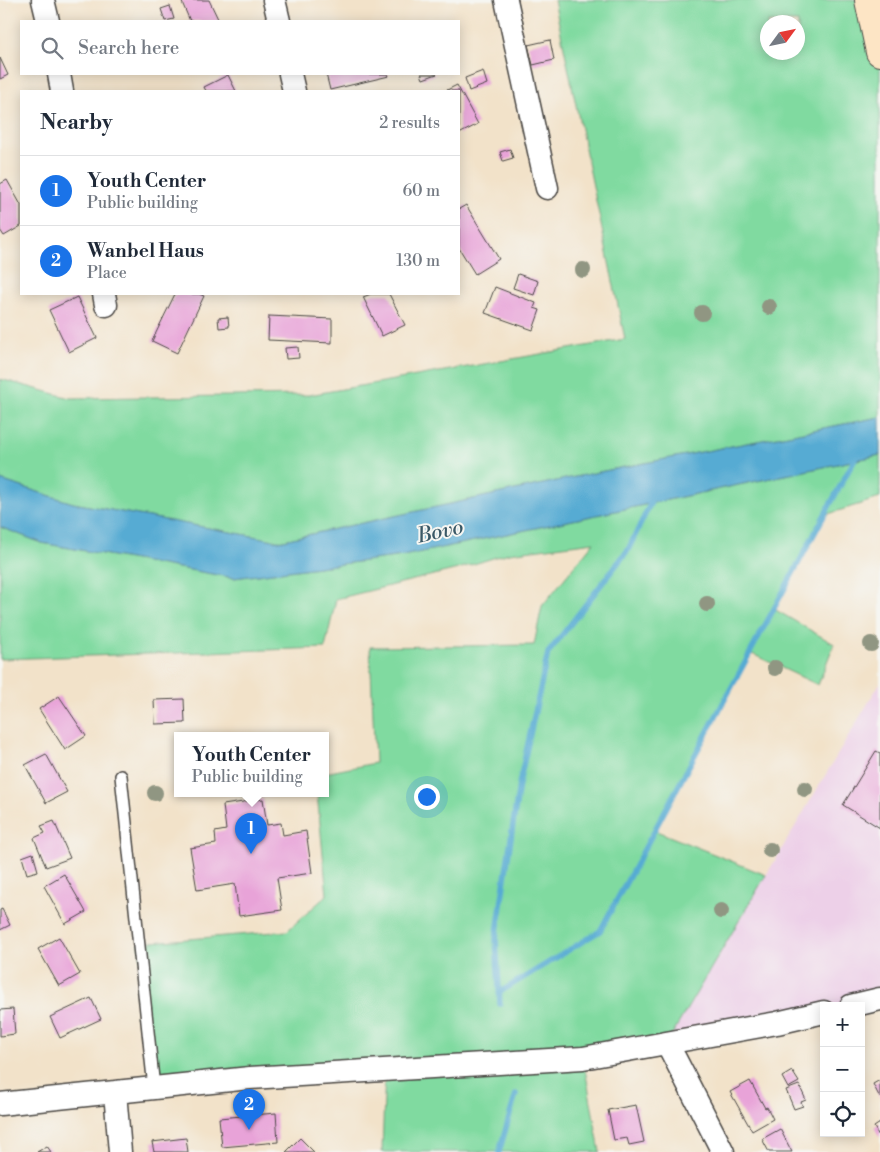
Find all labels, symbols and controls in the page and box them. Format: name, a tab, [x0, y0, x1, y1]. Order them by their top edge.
north arrow	[760, 15, 805, 60]
search box	[20, 20, 460, 75]
icon: search	[38, 34, 66, 62]
text: Search here	[78, 36, 179, 60]
text: Nearby	[40, 110, 113, 136]
text: 2 results	[379, 113, 440, 133]
text: Youth Center	[87, 169, 206, 193]
text: 1	[52, 181, 60, 201]
text: 60 m	[402, 181, 440, 201]
text: Public building	[87, 193, 198, 213]
text: Wanbel Haus	[87, 239, 204, 263]
text: 2	[51, 251, 61, 271]
text: 130 m	[396, 251, 440, 271]
text: Place	[87, 263, 127, 283]
water label: Bovo	[414, 514, 466, 550]
popup	[174, 732, 329, 797]
text: Youth Center	[192, 743, 311, 767]
text: Public building	[192, 767, 303, 787]
your location	[414, 784, 440, 810]
pin: 1	[235, 813, 267, 854]
map controls	[820, 1002, 865, 1137]
button: +	[820, 1002, 865, 1047]
button: −	[820, 1047, 865, 1092]
pin: 2	[233, 1089, 265, 1130]
button: locate	[820, 1092, 865, 1137]

